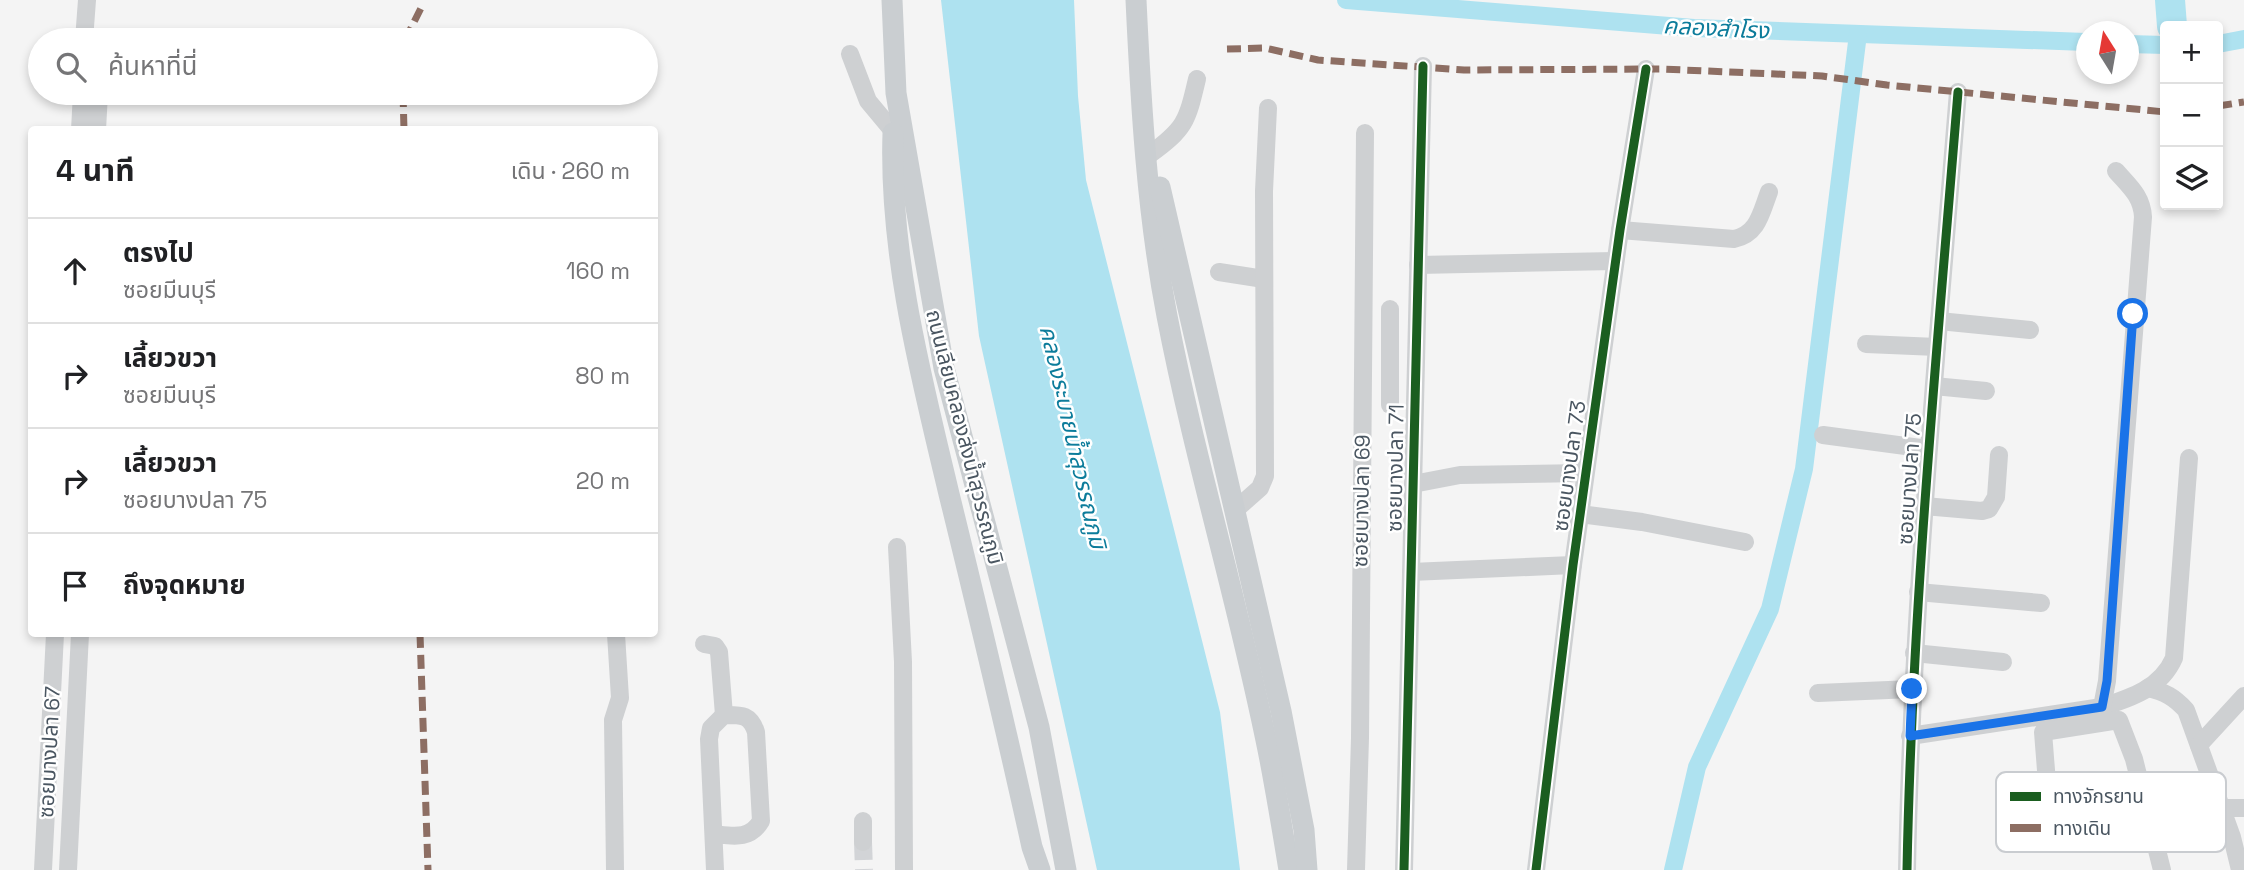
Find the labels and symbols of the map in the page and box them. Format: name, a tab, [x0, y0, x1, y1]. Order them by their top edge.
water label: คลองสำโรง	[1662, 10, 1771, 46]
north arrow	[2076, 21, 2139, 84]
route start	[2117, 298, 2148, 329]
street label: ถนนเลียบคลองส่งน้ำสุวรรณภูมิ	[920, 306, 1011, 567]
water label: คลองระบายน้ำสุวรรณภูมิ	[1033, 322, 1115, 555]
street label: ซอยบางปลา 73	[1546, 399, 1592, 533]
street label: ซอยบางปลา 71	[1380, 404, 1410, 532]
street label: ซอยบางปลา 75	[1891, 412, 1927, 546]
street label: ซอยบางปลา 69	[1346, 434, 1376, 568]
route end	[1896, 673, 1927, 704]
street label: ซอยบางปลา 67	[32, 685, 66, 818]
legend	[1996, 772, 2226, 852]
text: ทางจักรยาน	[2053, 784, 2144, 809]
text: ทางเดิน	[2053, 816, 2111, 841]

